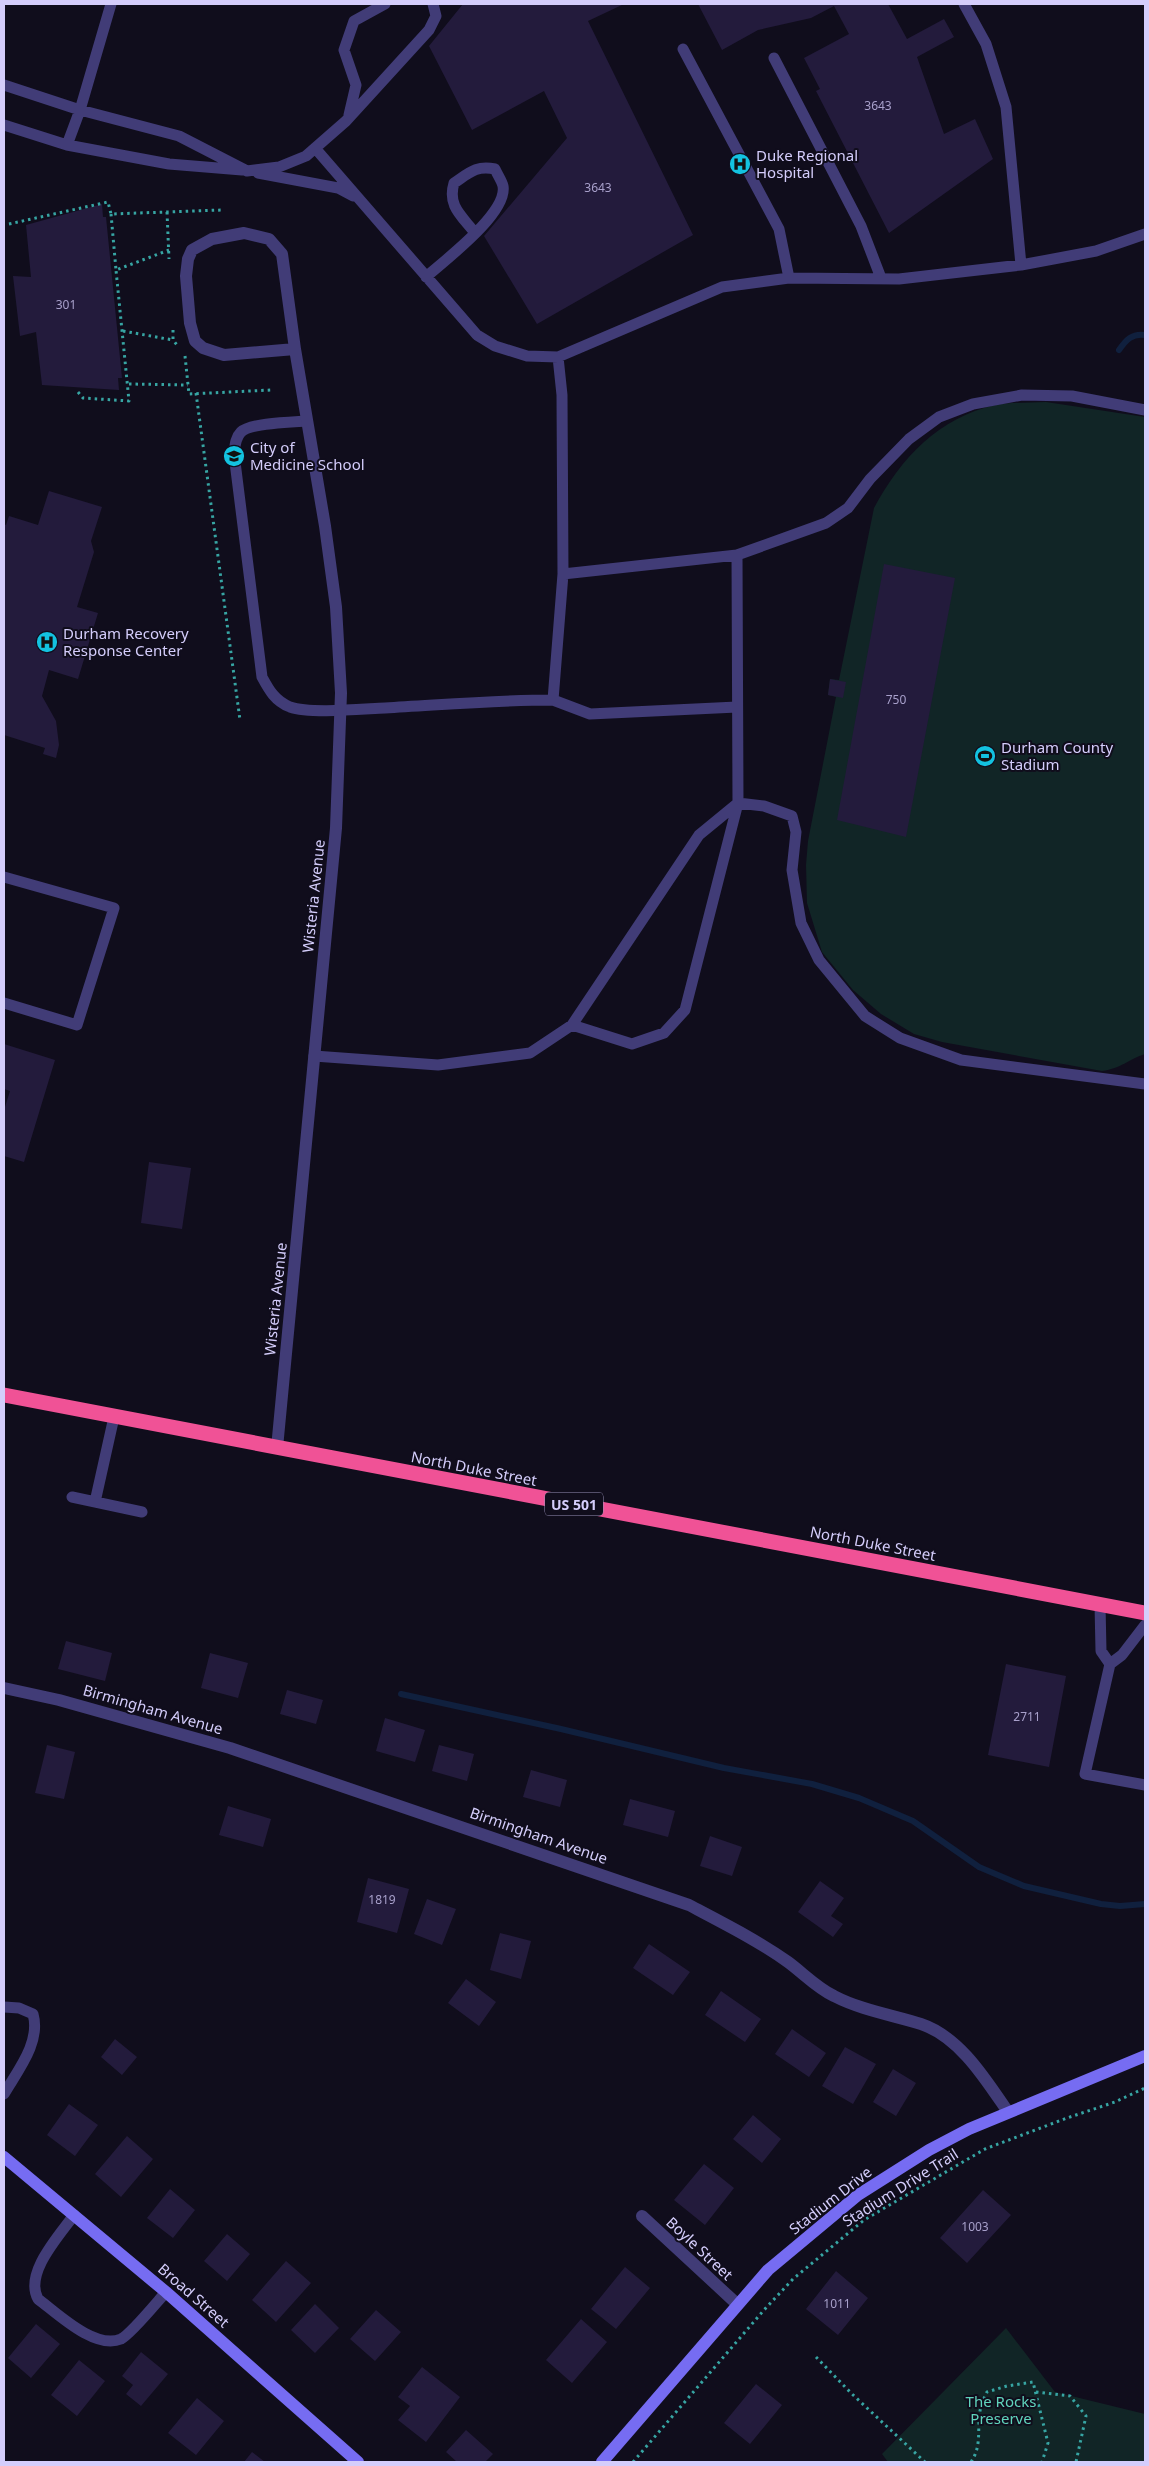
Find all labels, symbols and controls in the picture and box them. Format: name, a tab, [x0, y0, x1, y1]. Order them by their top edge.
house number: 3643	[864, 97, 892, 114]
place label: Duke Regional Hospital	[756, 145, 858, 182]
hospital icon: Duke Regional Hospital	[728, 152, 752, 176]
house number: 3643	[584, 179, 612, 196]
house number: 301	[56, 296, 76, 313]
place label: City of Medicine School	[250, 437, 365, 474]
school or university icon: City of Medicine School	[222, 444, 246, 468]
place label: Durham Recovery Response Center	[63, 623, 189, 660]
hospital icon: Durham Recovery Response Center	[35, 630, 59, 654]
house number: 750	[886, 691, 906, 708]
place label: Durham County Stadium	[1001, 737, 1114, 774]
sports icon: Durham County Stadium	[973, 744, 997, 768]
street label: Wisteria Avenue	[297, 838, 329, 954]
street label: Wisteria Avenue	[259, 1241, 291, 1357]
street label: North Duke Street	[409, 1446, 539, 1490]
road number: US 501	[545, 1492, 603, 1516]
street label: North Duke Street	[808, 1521, 938, 1565]
street label: Birmingham Avenue	[81, 1679, 225, 1739]
house number: 2711	[1013, 1708, 1041, 1725]
street label: Birmingham Avenue	[467, 1802, 611, 1868]
house number: 1819	[368, 1891, 396, 1908]
street label: Stadium Drive Trail	[838, 2143, 962, 2231]
street label: Stadium Drive	[785, 2162, 875, 2238]
street label: Boyle Street	[662, 2212, 738, 2284]
house number: 1003	[961, 2218, 989, 2235]
street label: Broad Street	[154, 2259, 234, 2332]
house number: 1011	[823, 2295, 851, 2312]
park label: The Rocks Preserve	[966, 2391, 1036, 2428]

